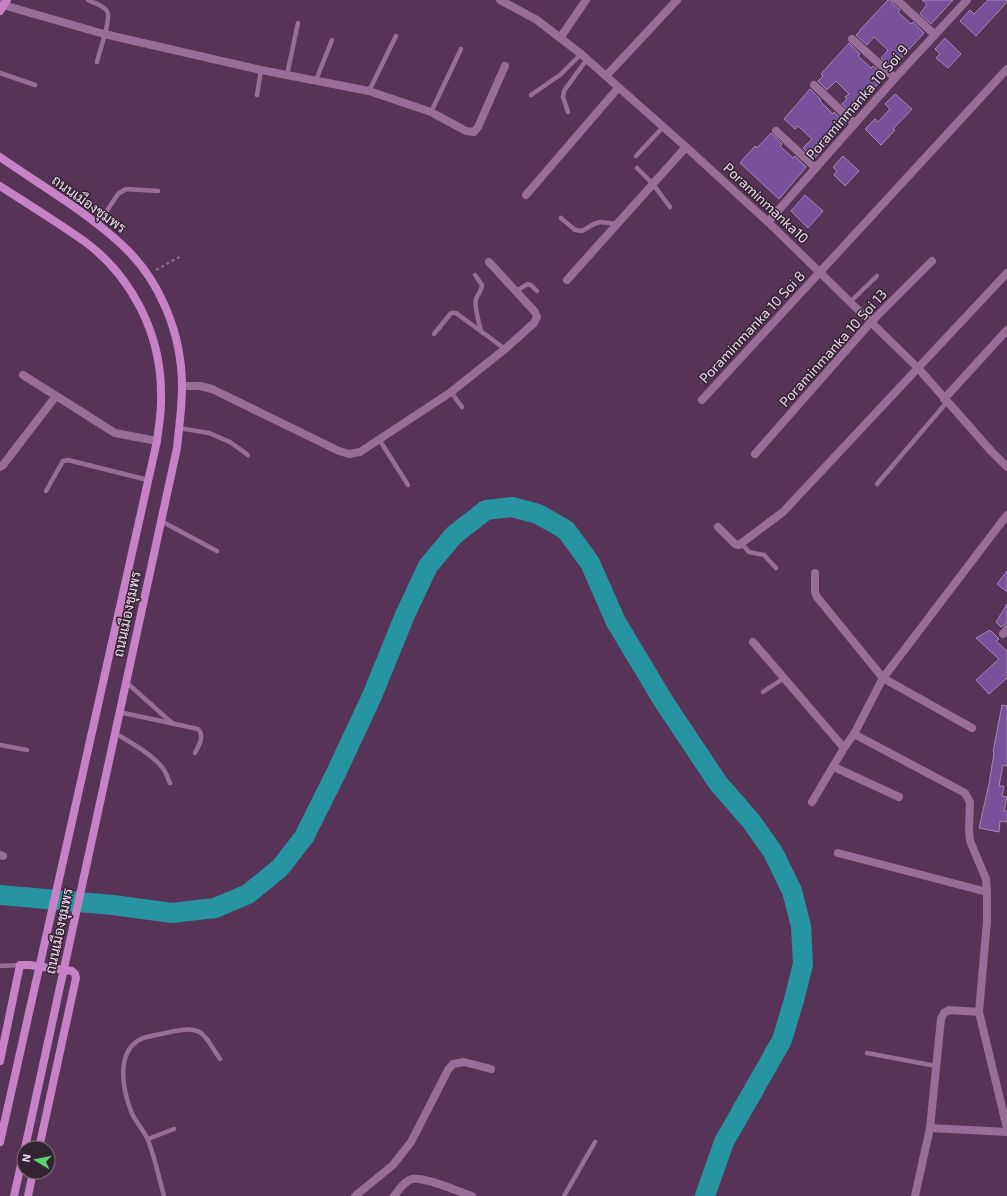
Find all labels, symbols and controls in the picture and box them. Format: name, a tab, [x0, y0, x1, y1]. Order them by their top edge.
street label: Poraminmanka 10 Soi 9	[802, 41, 911, 163]
street label: Poraminmanka10	[720, 159, 812, 246]
street label: ถนนเมืองชุมพร	[48, 171, 130, 238]
street label: Poraminmanka 10 Soi 8	[695, 267, 808, 386]
street label: Poraminmanka 10 Soi 13	[775, 285, 890, 410]
street label: ถนนเมืองชุมพร	[109, 569, 146, 659]
street label: ถนนเมืองชุมพร	[41, 886, 78, 976]
north arrow	[16, 1140, 56, 1180]
text: N	[19, 1153, 33, 1163]

